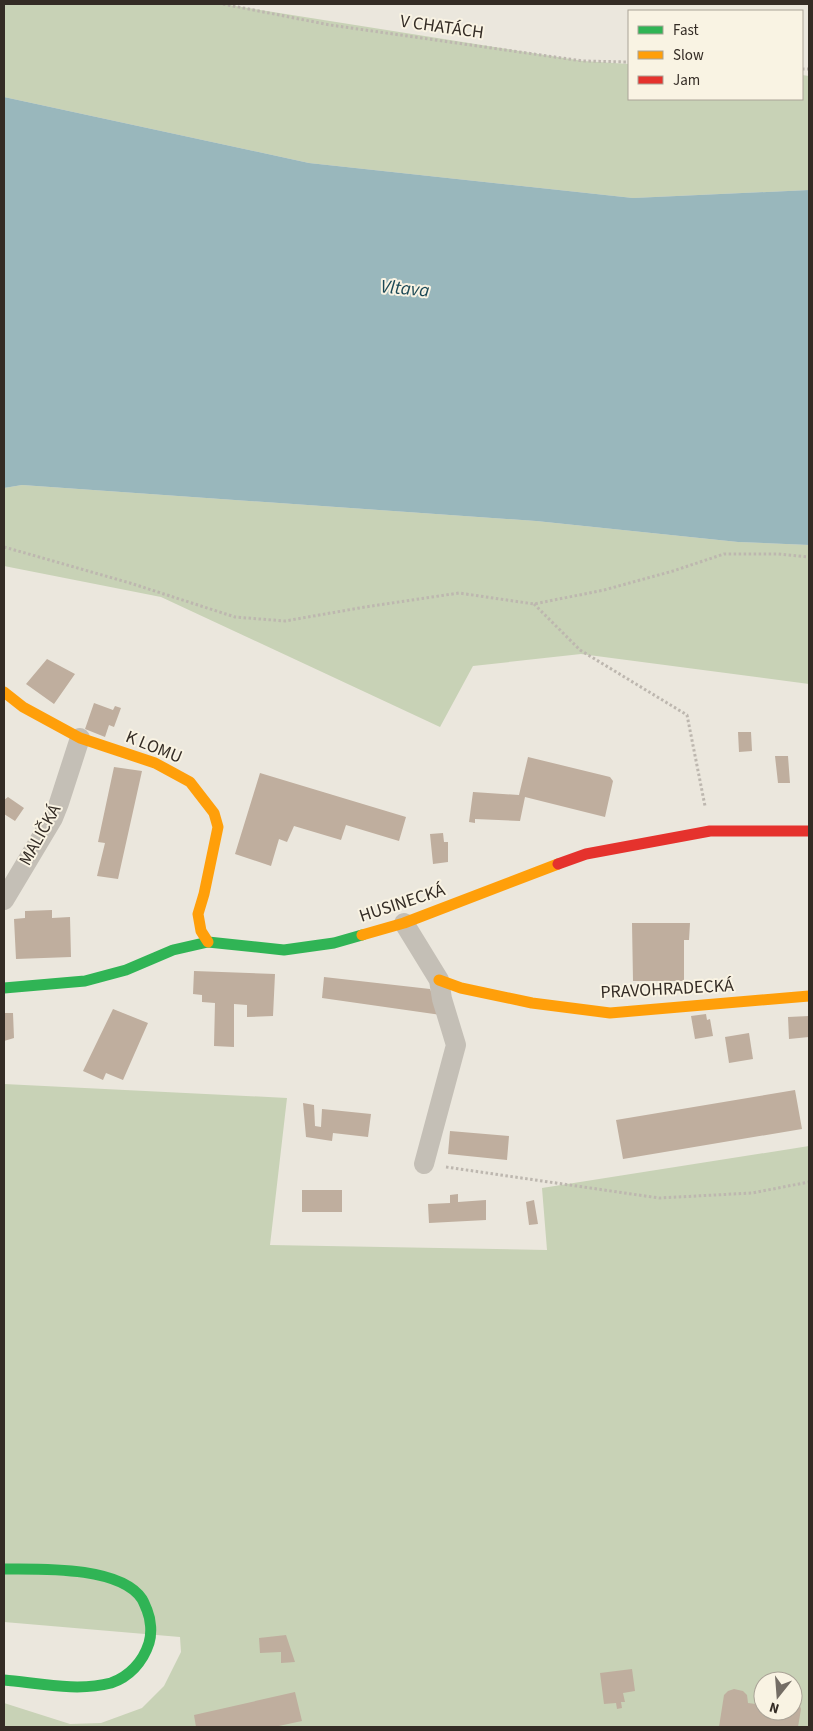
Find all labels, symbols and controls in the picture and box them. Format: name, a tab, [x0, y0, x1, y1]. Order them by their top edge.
street label: V CHATÁCH	[399, 9, 485, 45]
legend	[628, 10, 803, 100]
text: Fast	[673, 20, 699, 41]
text: Slow	[673, 45, 704, 66]
text: Jam	[673, 70, 700, 91]
water label: Vltava	[379, 273, 431, 305]
street label: K LOMU	[122, 724, 186, 770]
street label: MALIČKÁ	[13, 800, 67, 870]
street label: HUSINECKÁ	[356, 877, 448, 929]
street label: PRAVOHRADECKÁ	[600, 973, 735, 1005]
north arrow	[753, 1671, 803, 1721]
text: N	[767, 1697, 782, 1718]

